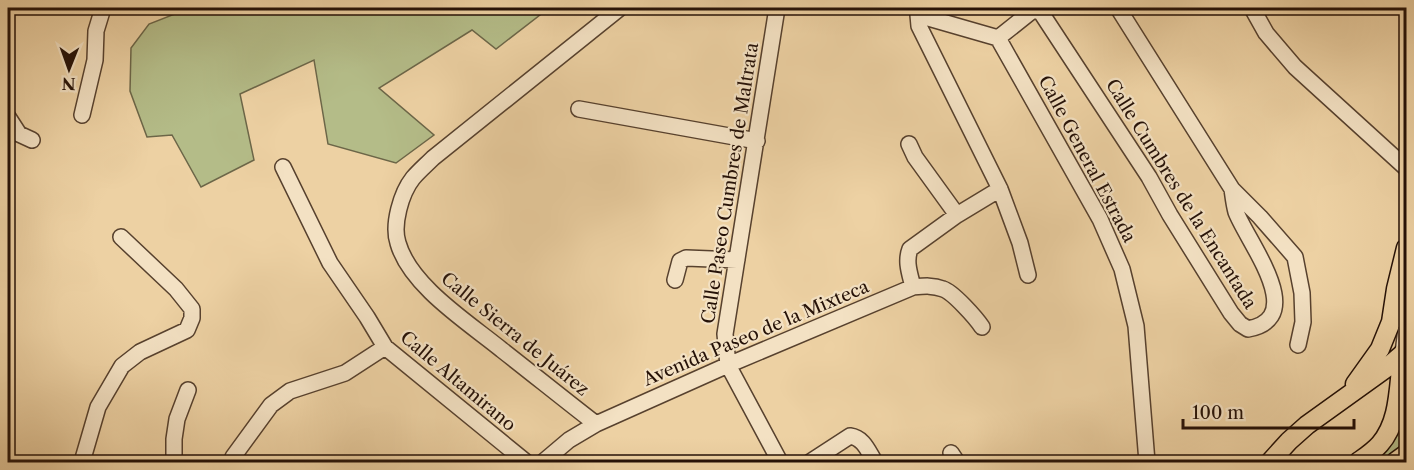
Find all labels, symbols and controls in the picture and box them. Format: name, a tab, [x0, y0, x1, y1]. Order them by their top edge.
north arrow	[39, 39, 99, 99]
street label: Calle Paseo Cumbres de Maltrata	[697, 40, 763, 325]
street label: Calle General Estrada	[1034, 72, 1141, 247]
text: N	[62, 74, 76, 94]
street label: Calle Cumbres de la Encantada	[1101, 75, 1261, 313]
street label: Calle Sierra de Juárez	[437, 268, 593, 400]
street label: Avenida Paseo de la Mixteca	[639, 275, 873, 391]
street label: Calle Altamirano	[396, 326, 520, 436]
scale bar	[1183, 392, 1354, 430]
text: 100 m	[1192, 402, 1244, 424]

